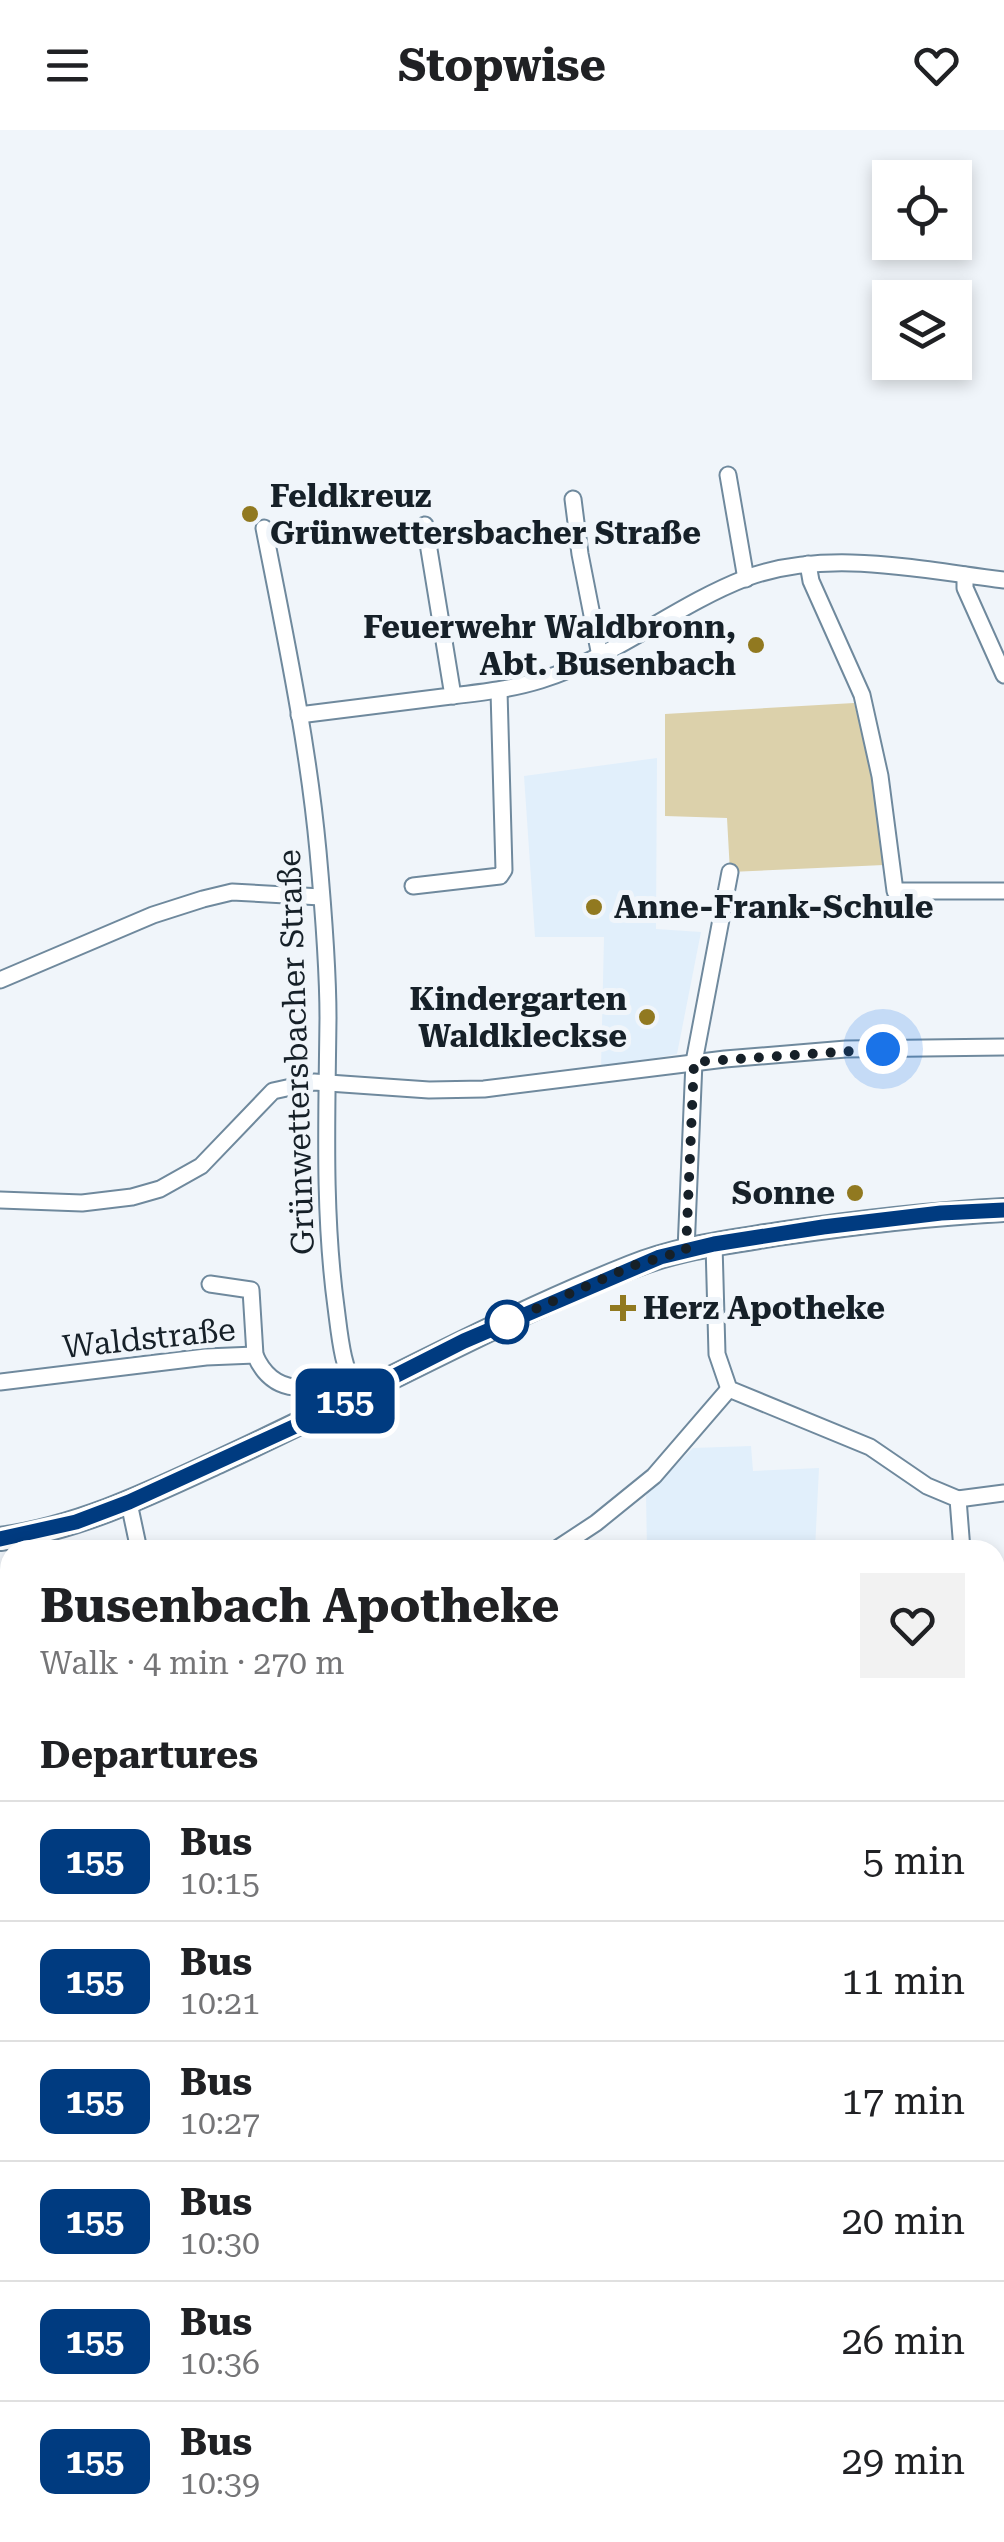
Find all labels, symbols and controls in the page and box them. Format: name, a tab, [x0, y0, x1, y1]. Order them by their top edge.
icon: menu	[40, 38, 95, 93]
icon: heart	[909, 38, 964, 93]
text: Stopwise	[398, 39, 606, 92]
map controls	[872, 160, 972, 380]
button: locate	[872, 160, 972, 260]
button: layers	[872, 280, 972, 380]
place label: Feldkreuz Grünwettersbacher Straße	[270, 477, 701, 552]
marker: Feldkreuz Grünwettersbacher Straße	[239, 503, 261, 525]
place label: Feuerwehr Waldbronn, Abt. Busenbach	[363, 608, 736, 683]
marker: Feuerwehr Waldbronn, Abt. Busenbach	[745, 634, 767, 656]
street label: Grünwettersbacher Straße	[270, 849, 322, 1255]
place label: Anne-Frank-Schule	[614, 888, 934, 926]
marker: Anne-Frank-Schule	[583, 896, 605, 918]
place label: Kindergarten Waldkleckse	[409, 980, 627, 1055]
marker: Kindergarten Waldkleckse	[636, 1006, 658, 1028]
your location	[858, 1024, 908, 1074]
place label: Sonne	[732, 1174, 835, 1212]
marker: Sonne	[844, 1182, 866, 1204]
place label: Herz Apotheke	[643, 1289, 885, 1327]
marker: Herz Apotheke	[612, 1297, 634, 1319]
unlabelled marker	[486, 1301, 528, 1343]
street label: Waldstraße	[61, 1310, 237, 1366]
line badge: 155	[288, 1368, 402, 1434]
text: 155	[316, 1381, 374, 1422]
button: heart	[860, 1573, 965, 1678]
text: Busenbach Apotheke	[40, 1578, 559, 1634]
text: Walk · 4 min · 270 m	[40, 1644, 344, 1682]
text: Departures	[40, 1733, 258, 1777]
text: Bus	[180, 1820, 252, 1864]
text: 5 min	[863, 1839, 965, 1883]
text: 155	[66, 1841, 124, 1882]
text: 10:15	[180, 1864, 260, 1902]
text: Bus	[180, 1940, 252, 1984]
text: 11 min	[842, 1959, 965, 2003]
text: 155	[66, 1961, 124, 2002]
text: 10:21	[180, 1984, 260, 2022]
text: Bus	[180, 2060, 252, 2104]
text: 17 min	[842, 2079, 965, 2123]
text: 155	[66, 2081, 124, 2122]
text: 10:27	[180, 2104, 260, 2142]
text: Bus	[180, 2180, 252, 2224]
text: 20 min	[842, 2199, 965, 2243]
text: 155	[66, 2201, 124, 2242]
text: 10:30	[180, 2224, 260, 2262]
text: Bus	[180, 2300, 252, 2344]
text: 26 min	[842, 2319, 965, 2363]
text: 155	[66, 2321, 124, 2362]
text: 10:36	[180, 2344, 260, 2382]
text: Bus	[180, 2420, 252, 2464]
text: 29 min	[842, 2439, 965, 2483]
text: 155	[66, 2441, 124, 2482]
text: 10:39	[180, 2464, 260, 2502]

